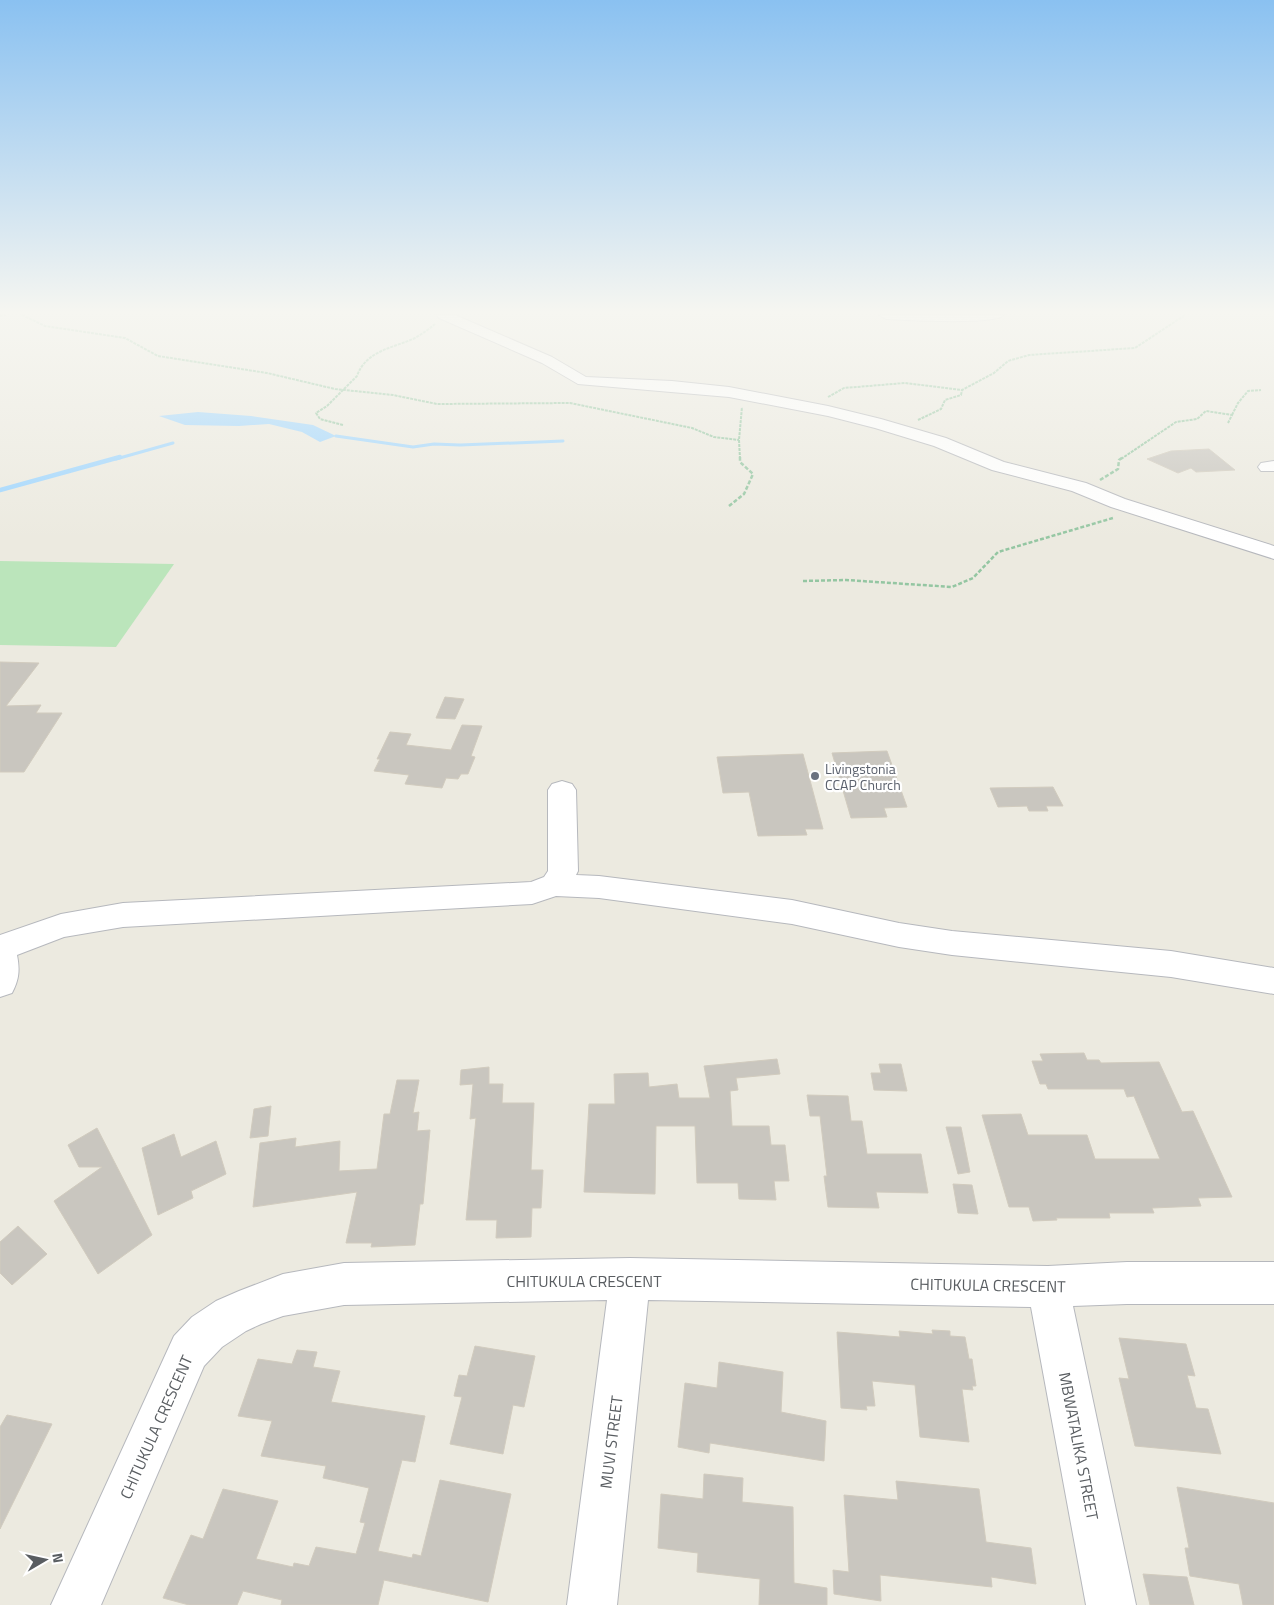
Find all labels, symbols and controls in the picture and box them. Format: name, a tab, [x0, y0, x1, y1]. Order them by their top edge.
place label: Livingstonia CCAP Church	[825, 758, 901, 795]
marker: Livingstonia CCAP Church	[809, 770, 821, 782]
street label: CHITUKULA CRESCENT	[506, 1269, 662, 1293]
street label: CHITUKULA CRESCENT	[910, 1272, 1066, 1298]
street label: CHITUKULA CRESCENT	[113, 1351, 199, 1503]
street label: MBWATALIKA STREET	[1053, 1370, 1105, 1522]
street label: MUVI STREET	[593, 1394, 629, 1490]
north arrow	[20, 1535, 70, 1585]
text: N	[47, 1551, 69, 1564]

